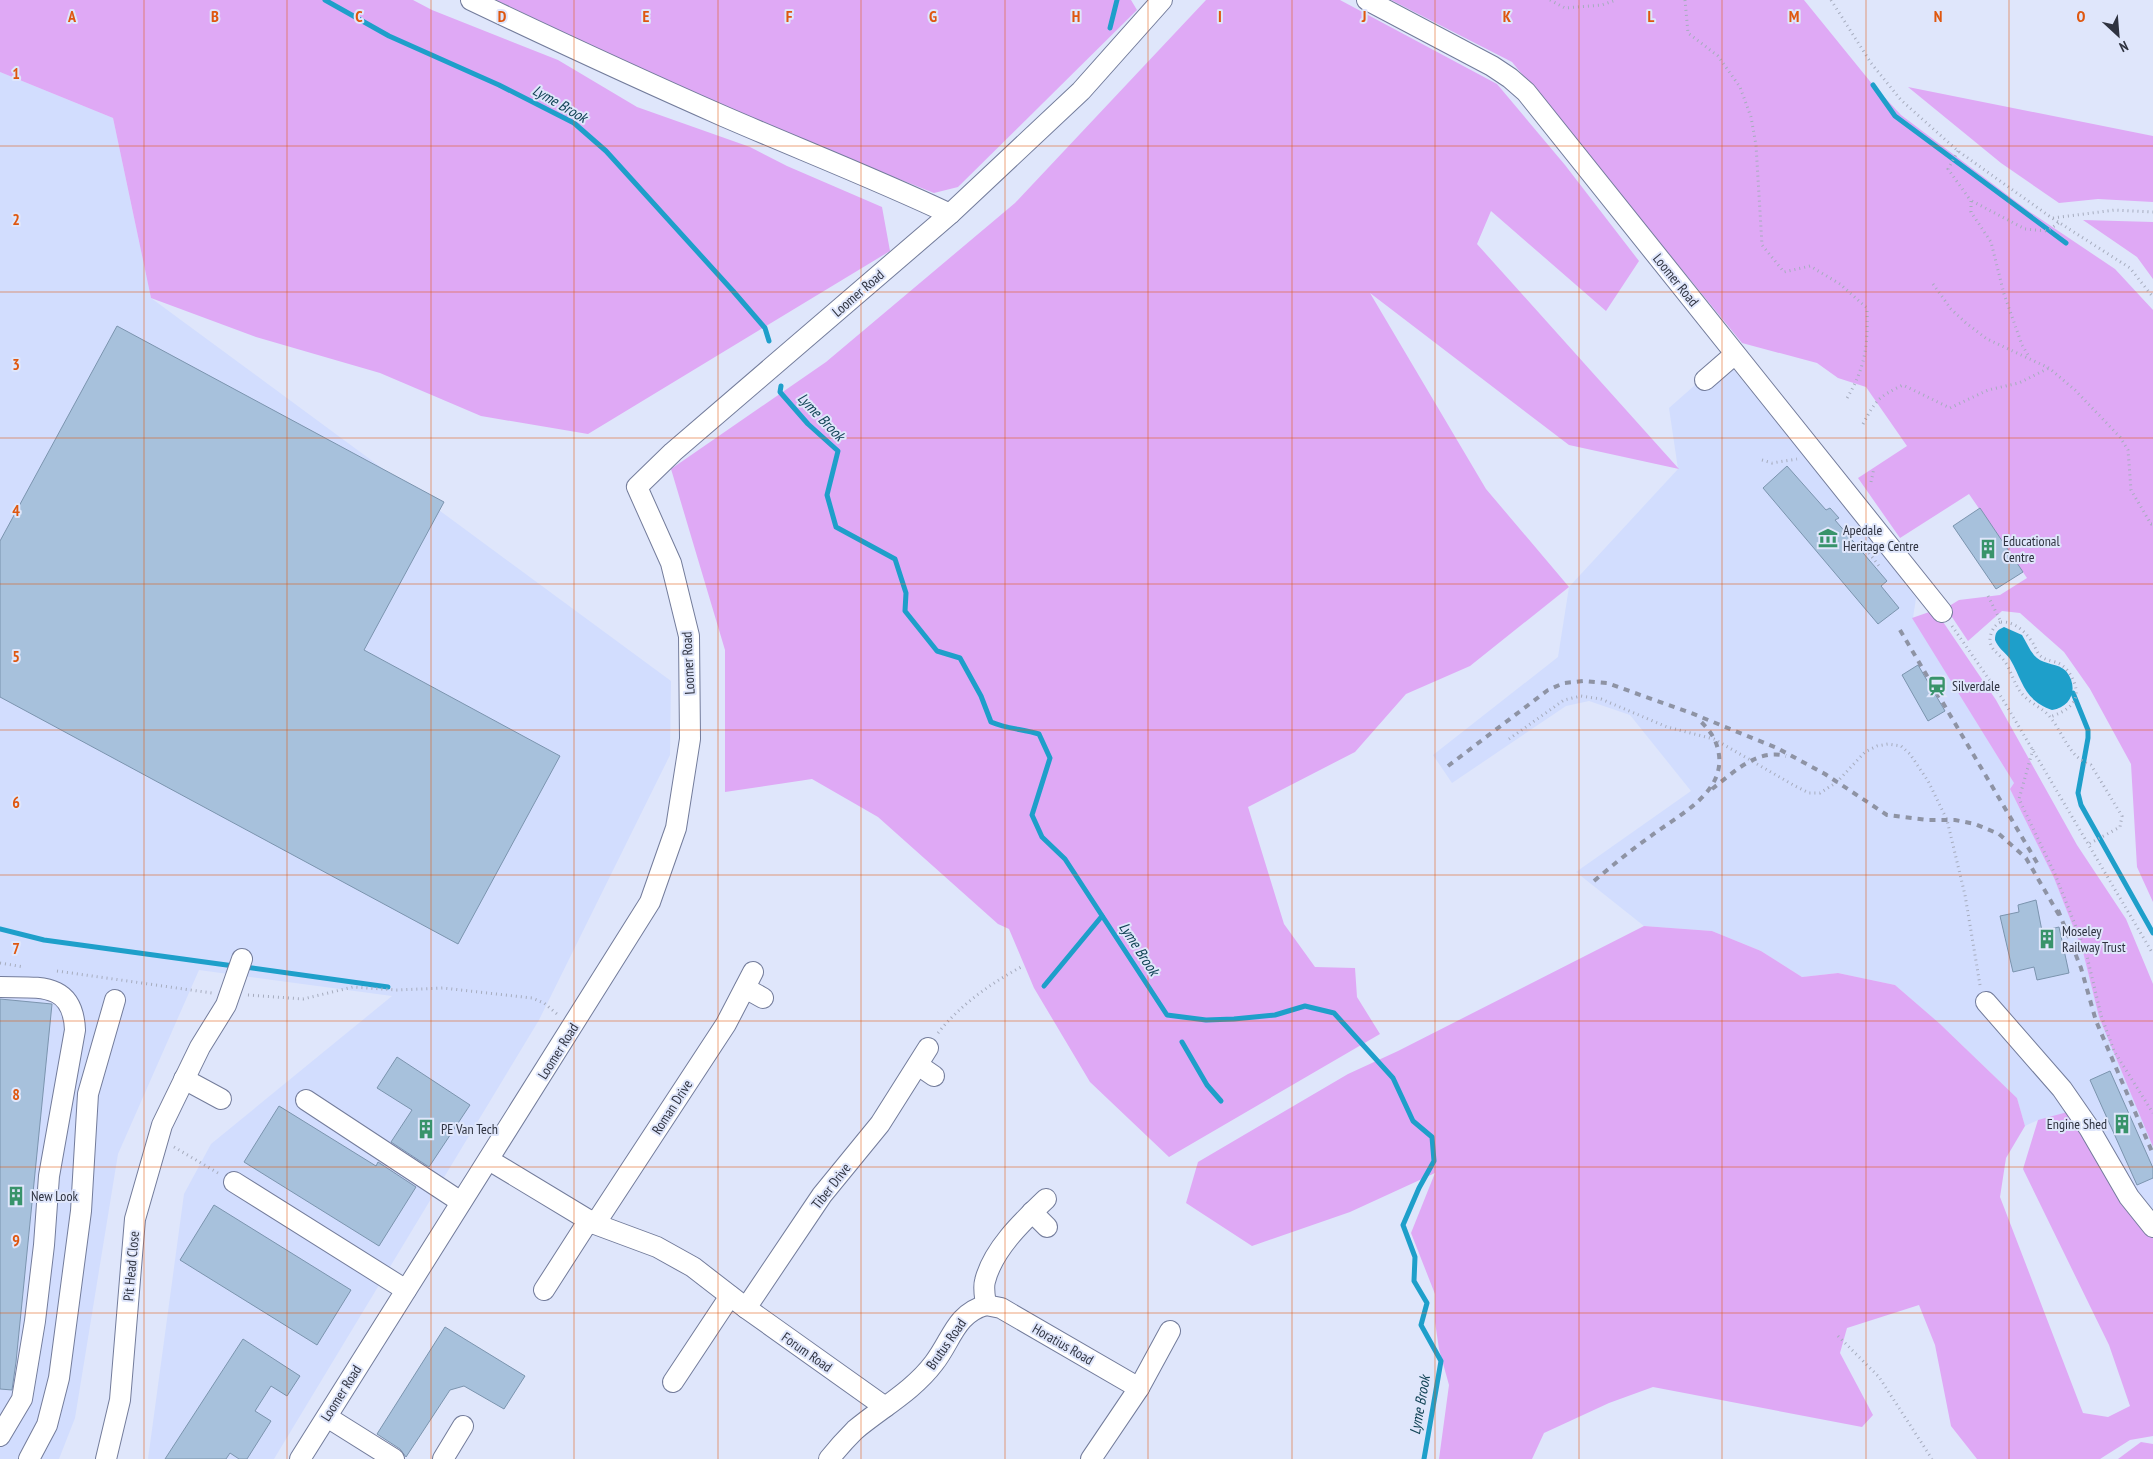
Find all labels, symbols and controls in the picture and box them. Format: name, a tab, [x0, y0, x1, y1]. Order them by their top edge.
text: A	[67, 6, 77, 26]
text: B	[211, 6, 219, 26]
text: C	[355, 6, 363, 26]
text: D	[498, 6, 507, 26]
text: E	[643, 6, 650, 26]
text: F	[786, 6, 793, 26]
text: G	[929, 6, 937, 26]
text: H	[1072, 6, 1080, 26]
text: I	[1218, 6, 1222, 26]
text: J	[1361, 6, 1366, 26]
text: K	[1503, 6, 1512, 26]
text: L	[1648, 6, 1655, 26]
text: M	[1789, 6, 1799, 26]
text: N	[1934, 6, 1942, 26]
text: O	[2077, 6, 2086, 26]
north arrow	[2093, 10, 2143, 60]
text: N	[2116, 37, 2131, 56]
text: 1	[12, 63, 20, 83]
water label: Lyme Brook	[530, 80, 593, 128]
text: 2	[12, 209, 20, 229]
street label: Loomer Road	[1649, 250, 1703, 310]
street label: Loomer Road	[828, 266, 888, 320]
text: 3	[12, 354, 20, 374]
water label: Lyme Brook	[794, 389, 850, 446]
text: 4	[12, 500, 20, 520]
place label: Apedale Heritage Centre	[1843, 521, 1919, 555]
museum icon: Apedale Heritage Centre	[1817, 527, 1839, 549]
place label: Educational Centre	[2003, 532, 2060, 566]
building icon: Educational Centre	[1977, 538, 1999, 560]
street label: Loomer Road	[677, 631, 699, 695]
text: 5	[12, 646, 20, 666]
station icon: Silverdale	[1926, 675, 1948, 697]
place label: Silverdale	[1952, 677, 2000, 695]
text: 6	[12, 792, 20, 812]
water label: Lyme Brook	[1115, 918, 1165, 981]
place label: Moseley Railway Trust	[2062, 922, 2126, 956]
building icon: Moseley Railway Trust	[2036, 928, 2058, 950]
text: 7	[12, 938, 20, 958]
street label: Loomer Road	[534, 1020, 582, 1082]
street label: Roman Drive	[648, 1076, 696, 1138]
text: 8	[12, 1084, 20, 1104]
building icon: Engine Shed	[2111, 1113, 2133, 1135]
place label: Engine Shed	[2047, 1115, 2107, 1133]
building icon: PE Van Tech	[415, 1118, 437, 1140]
place label: PE Van Tech	[441, 1120, 498, 1138]
street label: Tiber Drive	[807, 1159, 855, 1213]
building icon: New Look	[5, 1185, 27, 1207]
place label: New Look	[31, 1187, 78, 1205]
text: 9	[12, 1230, 20, 1250]
street label: Pit Head Close	[119, 1230, 143, 1302]
street label: Brutus Road	[922, 1315, 970, 1373]
street label: Horatius Road	[1029, 1319, 1097, 1369]
street label: Forum Road	[778, 1328, 836, 1376]
street label: Loomer Road	[317, 1362, 365, 1424]
water label: Lyme Brook	[1405, 1372, 1434, 1436]

